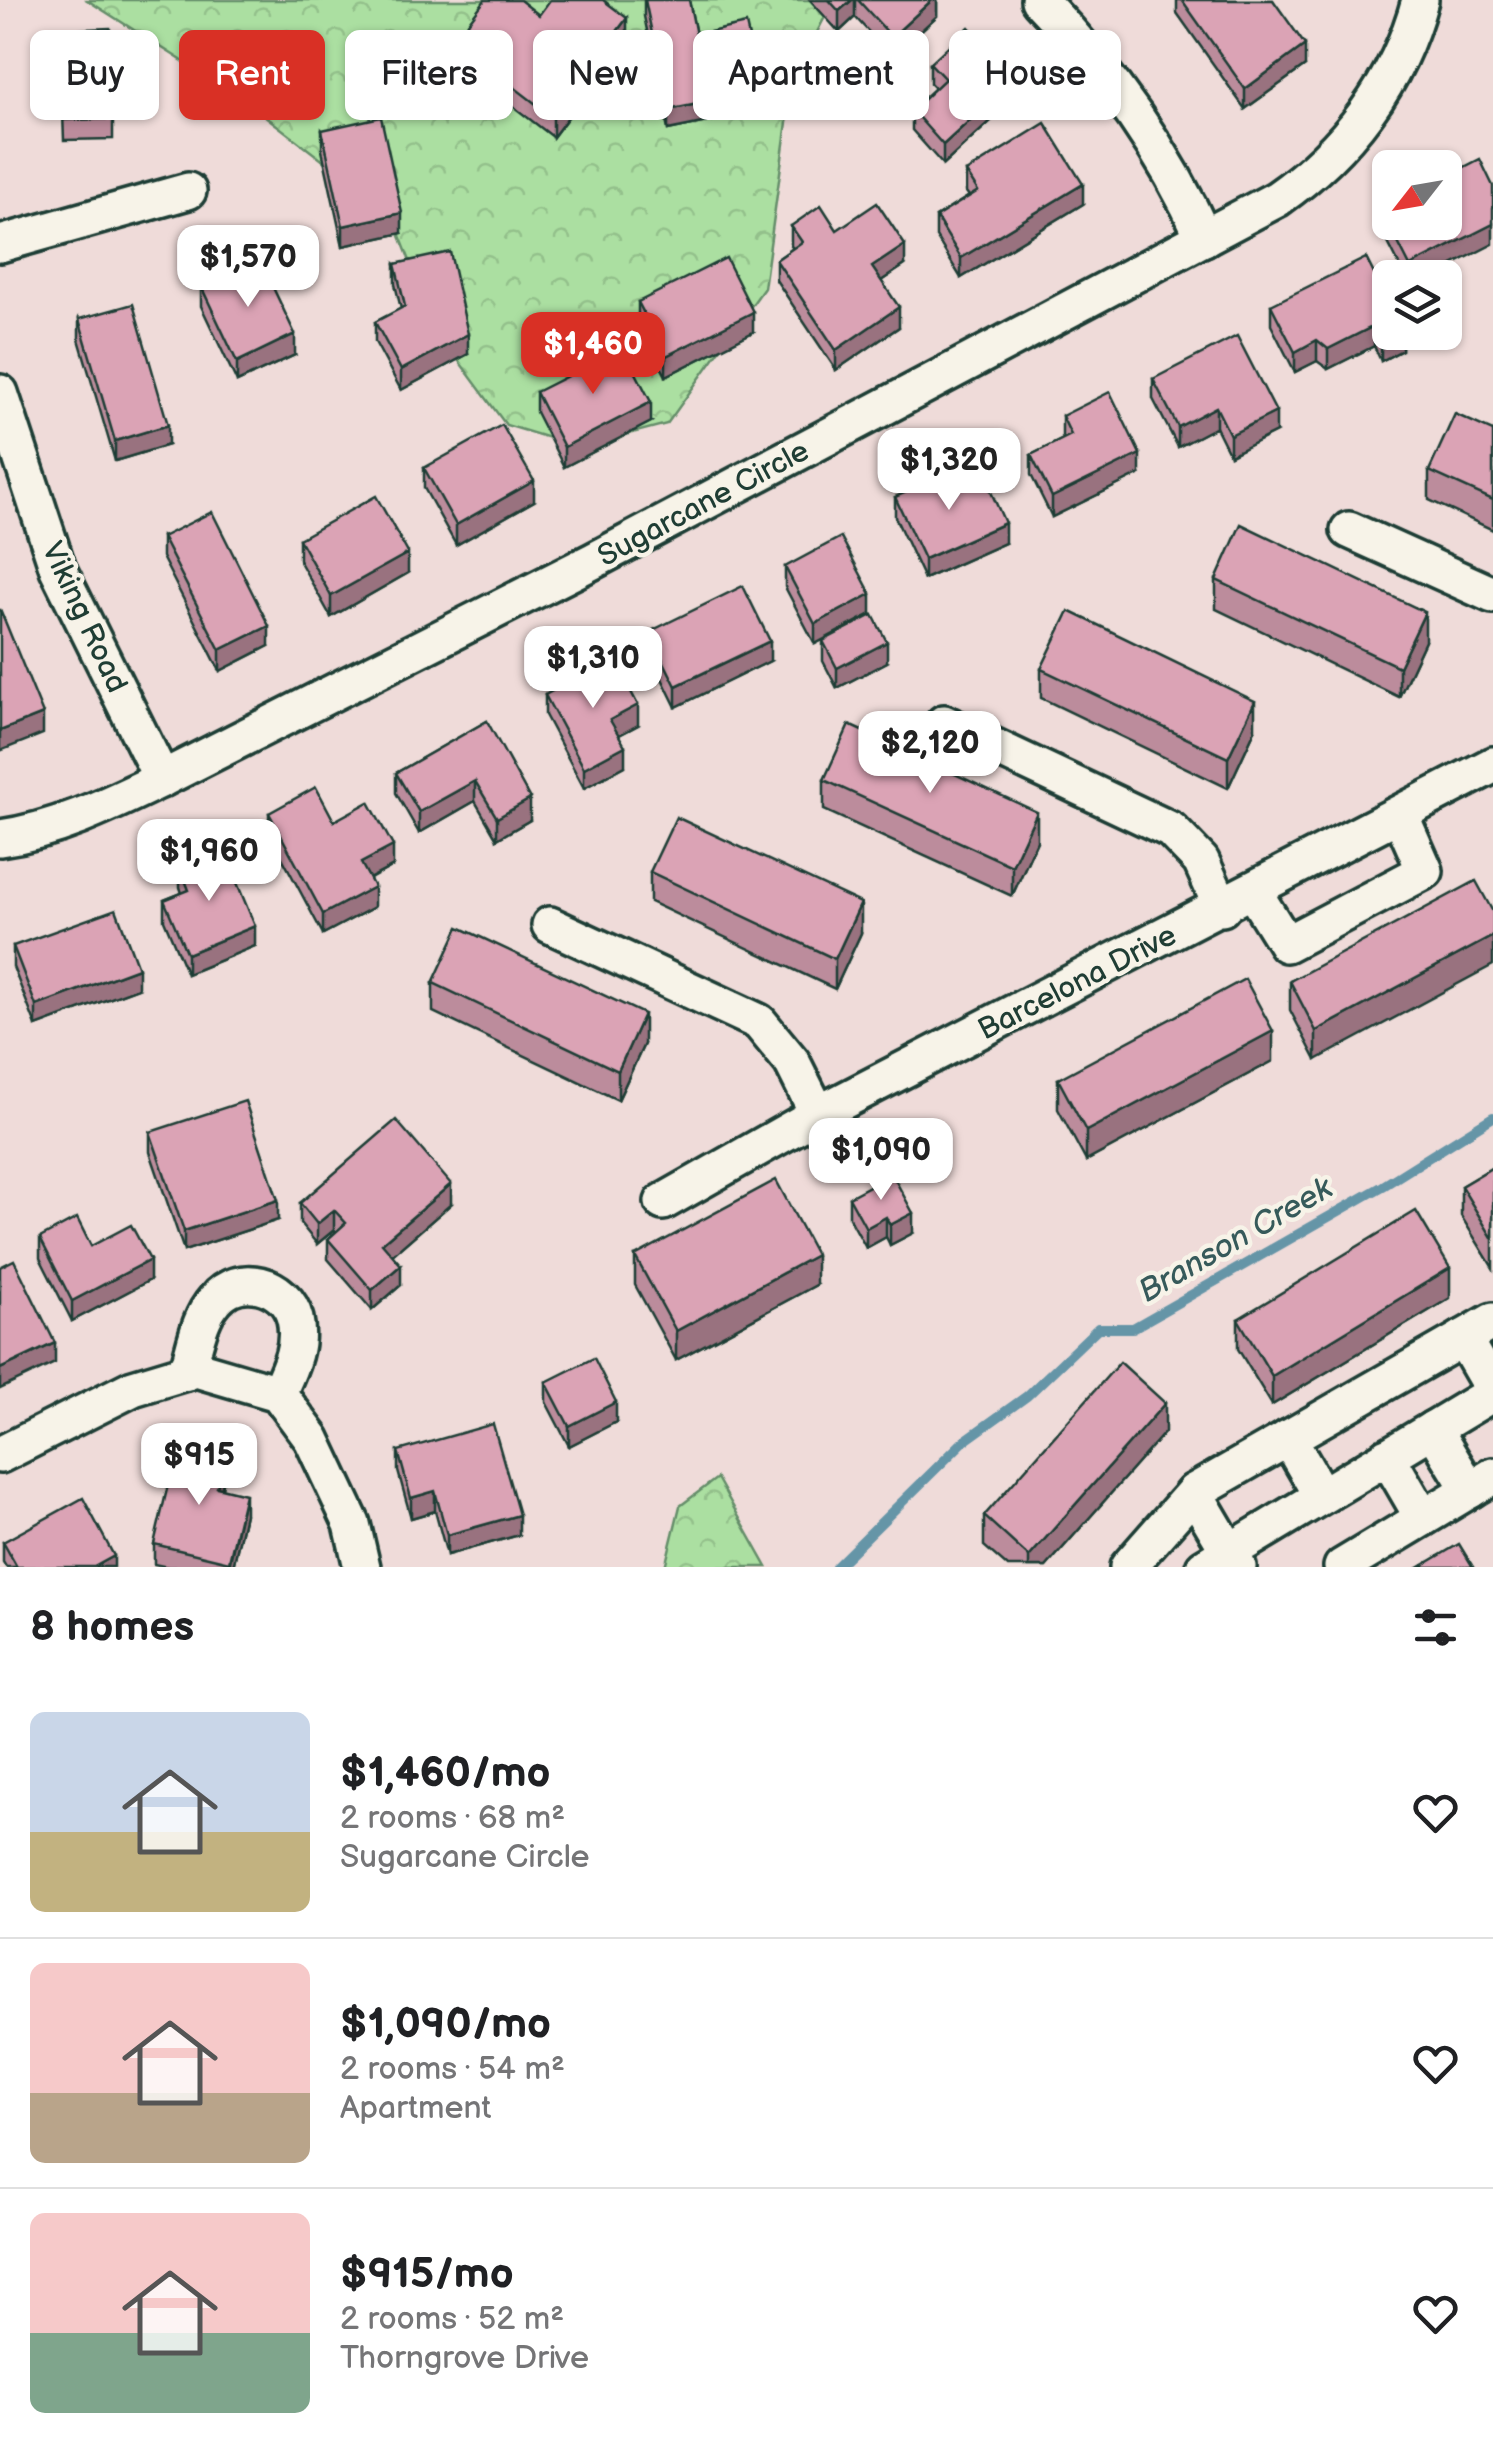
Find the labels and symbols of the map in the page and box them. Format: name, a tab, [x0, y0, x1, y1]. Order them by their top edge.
north arrow	[1372, 150, 1462, 240]
pin: $1,570	[167, 225, 329, 310]
pin: $1,460	[512, 312, 674, 397]
pin: $1,320	[868, 428, 1030, 513]
street label: Sugarcane Circle	[592, 433, 815, 575]
street label: Viking Road	[34, 536, 135, 699]
pin: $1,310	[512, 626, 674, 711]
pin: $2,120	[849, 711, 1011, 796]
pin: $1,960	[128, 819, 290, 904]
street label: Barcelona Drive	[972, 917, 1183, 1048]
pin: $1,090	[800, 1118, 962, 1203]
water label: Branson Creek	[1132, 1168, 1341, 1311]
pin: $915	[140, 1423, 258, 1508]

